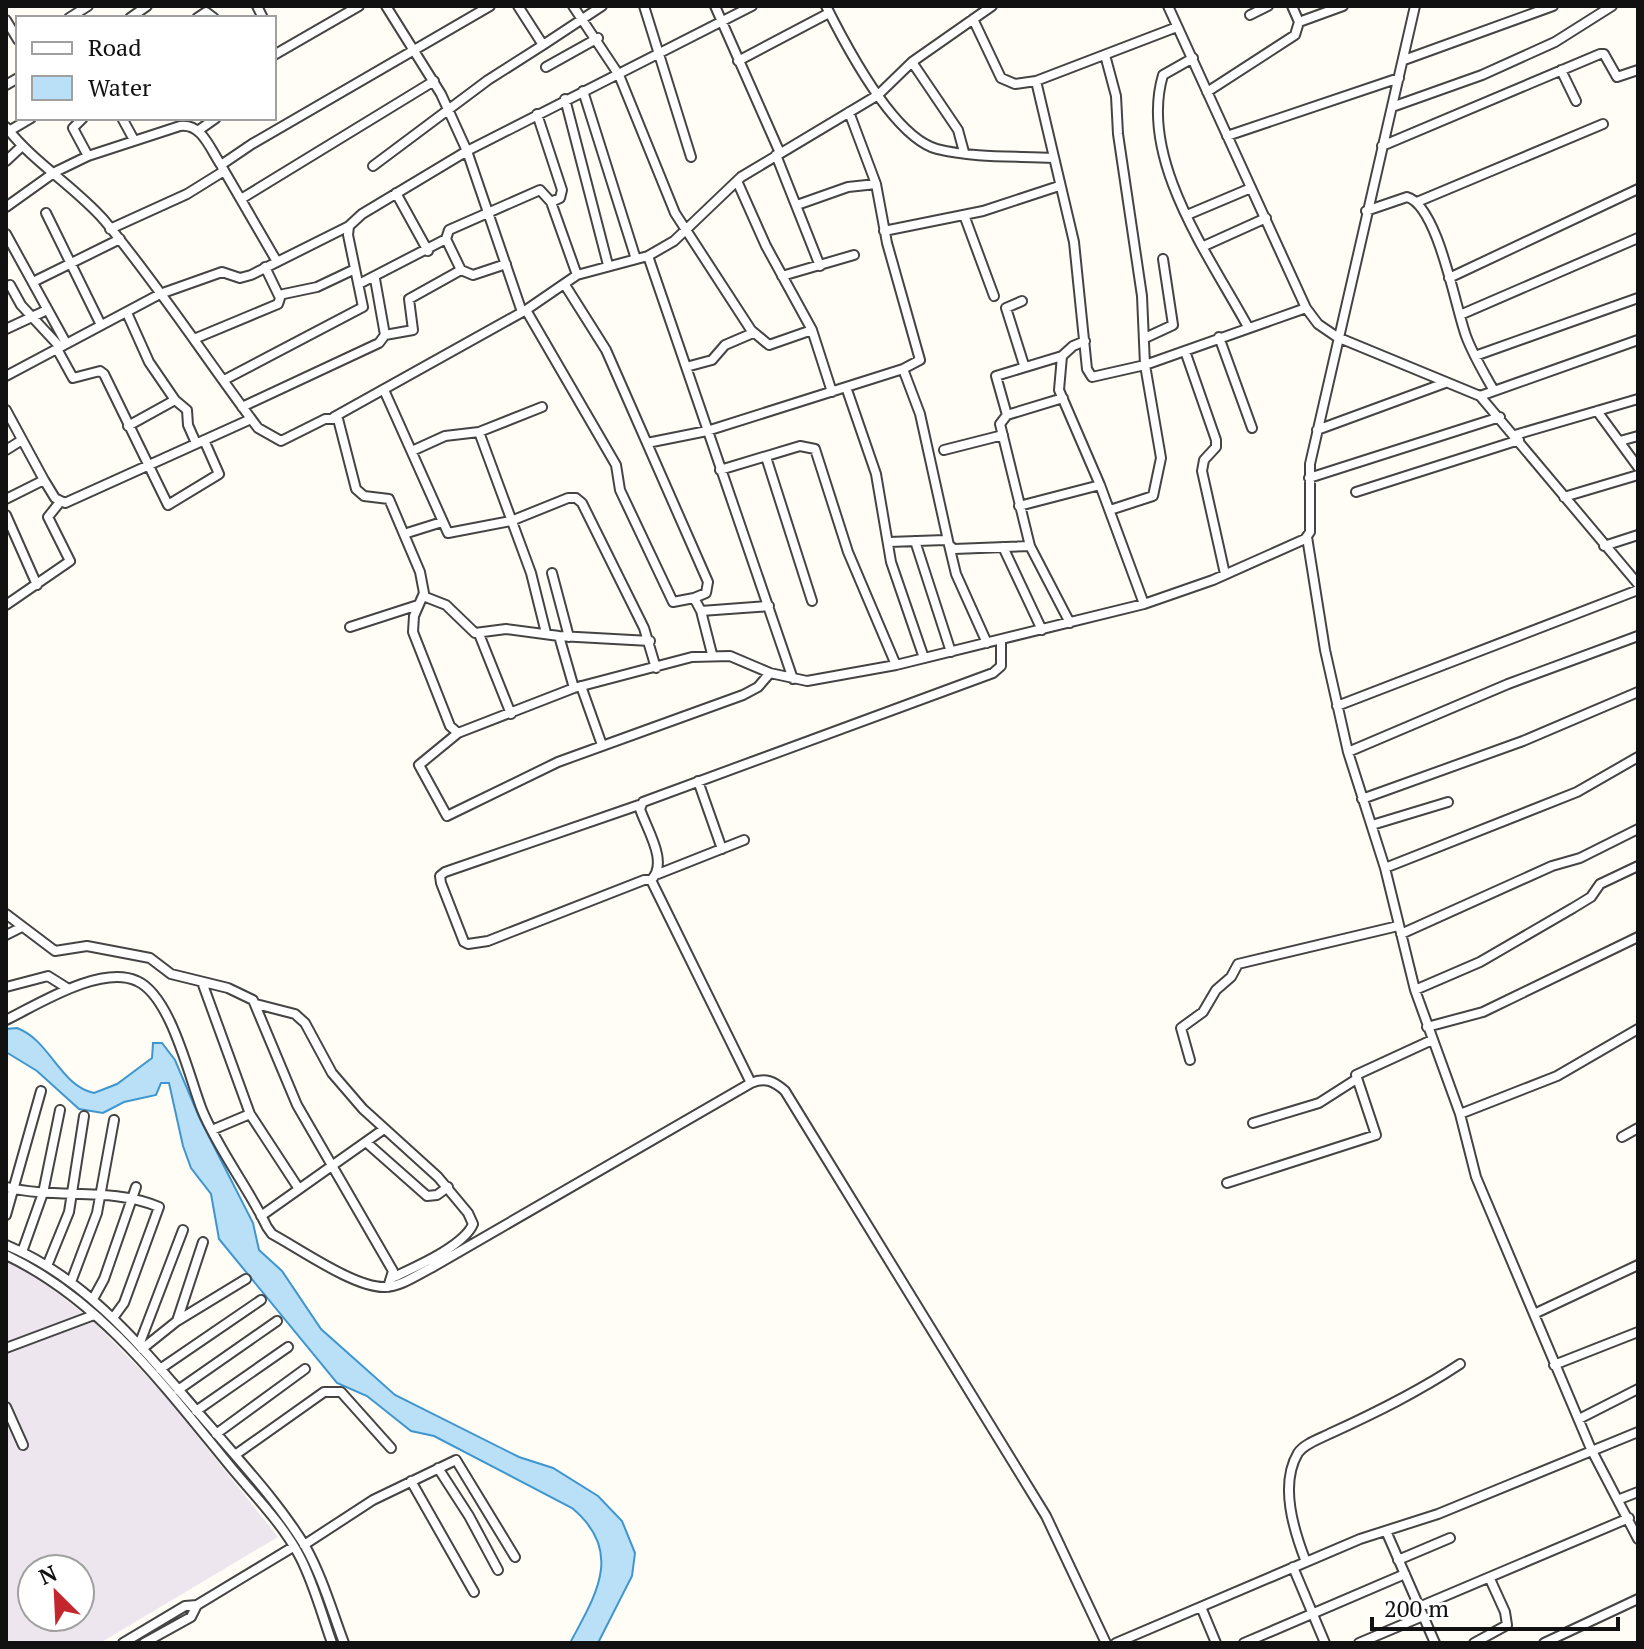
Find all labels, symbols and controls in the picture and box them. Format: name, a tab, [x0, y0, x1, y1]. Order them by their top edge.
legend	[16, 16, 276, 120]
text: Road	[88, 31, 142, 63]
text: Water	[88, 71, 152, 103]
north arrow	[16, 1553, 96, 1633]
text: N	[34, 1558, 61, 1591]
scale bar	[1372, 1581, 1618, 1631]
text: 200 m	[1384, 1592, 1449, 1624]

